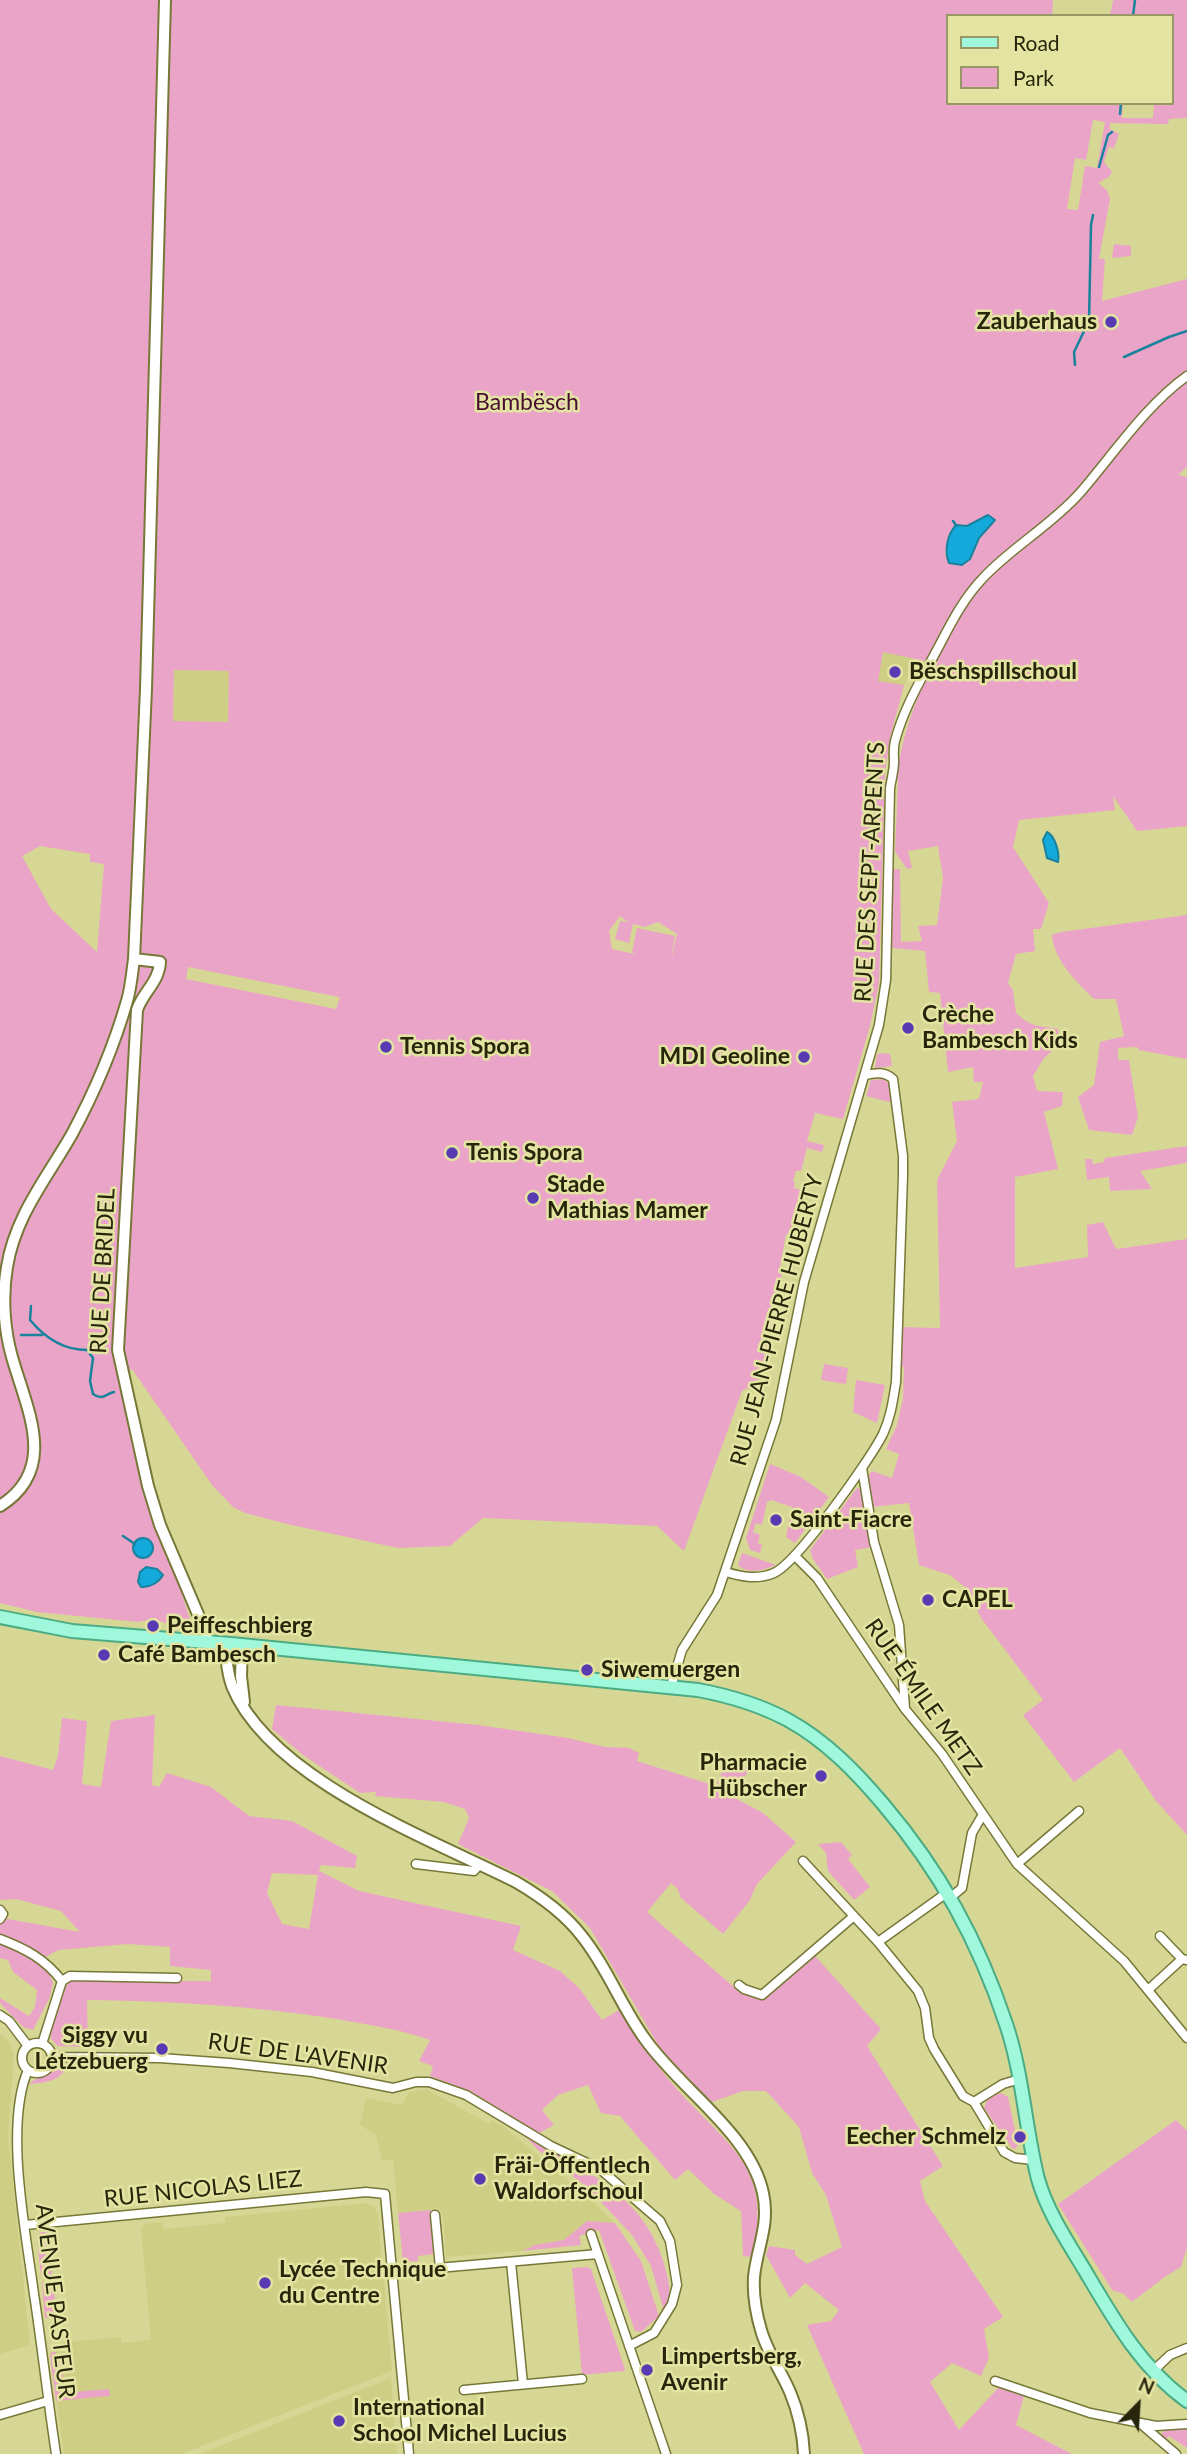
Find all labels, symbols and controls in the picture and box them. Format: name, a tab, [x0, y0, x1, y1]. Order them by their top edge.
legend	[946, 14, 1173, 105]
text: Road	[1013, 30, 1060, 55]
text: Park	[1013, 65, 1054, 90]
place label: Zauberhaus	[977, 308, 1097, 336]
marker: Zauberhaus	[1103, 314, 1119, 330]
park label: Bambësch	[475, 389, 579, 417]
place label: Bëschspillschoul	[909, 658, 1077, 686]
marker: Bëschspillschoul	[887, 664, 903, 680]
street label: RUE DES SEPT-ARPENTS	[849, 741, 891, 1003]
place label: Crèche Bambesch Kids	[922, 1001, 1078, 1055]
marker: Crèche Bambesch Kids	[900, 1020, 916, 1036]
place label: Tennis Spora	[400, 1033, 530, 1061]
marker: Tennis Spora	[378, 1039, 394, 1055]
place label: MDI Geoline	[659, 1043, 790, 1071]
marker: MDI Geoline	[796, 1049, 812, 1065]
place label: Tenis Spora	[466, 1139, 583, 1167]
marker: Tenis Spora	[444, 1145, 460, 1161]
place label: Stade Mathias Mamer	[547, 1171, 708, 1225]
street label: RUE JEAN-PIERRE HUBERTY	[725, 1171, 829, 1469]
street label: RUE DE BRIDEL	[85, 1188, 121, 1354]
marker: Stade Mathias Mamer	[525, 1190, 541, 1206]
place label: Saint-Fiacre	[790, 1506, 912, 1534]
marker: Saint-Fiacre	[768, 1512, 784, 1528]
place label: CAPEL	[942, 1586, 1013, 1614]
marker: CAPEL	[920, 1592, 936, 1608]
place label: Peiffeschbierg	[167, 1612, 312, 1640]
street label: RUE ÉMILE METZ	[859, 1614, 987, 1780]
marker: Peiffeschbierg	[145, 1618, 161, 1634]
place label: Café Bambesch	[118, 1641, 276, 1669]
marker: Café Bambesch	[96, 1647, 112, 1663]
place label: Siwemuergen	[601, 1656, 740, 1684]
marker: Siwemuergen	[579, 1662, 595, 1678]
place label: Pharmacie Hübscher	[699, 1749, 807, 1803]
marker: Pharmacie Hübscher	[813, 1768, 829, 1784]
place label: Siggy vu Létzebuerg	[34, 2022, 148, 2076]
street label: RUE DE L'AVENIR	[206, 2028, 390, 2080]
marker: Siggy vu Létzebuerg	[154, 2041, 170, 2057]
place label: Eecher Schmelz	[846, 2123, 1006, 2151]
marker: Eecher Schmelz	[1012, 2129, 1028, 2145]
place label: Fräi-Öffentlech Waldorfschoul	[494, 2152, 650, 2206]
street label: RUE NICOLAS LIEZ	[103, 2165, 303, 2213]
marker: Fräi-Öffentlech Waldorfschoul	[472, 2171, 488, 2187]
street label: AVENUE PASTEUR	[29, 2202, 81, 2400]
place label: Lycée Technique du Centre	[279, 2256, 446, 2310]
marker: Lycée Technique du Centre	[257, 2275, 273, 2291]
place label: Limpertsberg, Avenir	[661, 2343, 802, 2397]
marker: Limpertsberg, Avenir	[639, 2362, 655, 2378]
north arrow	[1103, 2370, 1173, 2440]
text: N	[1135, 2372, 1158, 2399]
place label: International School Michel Lucius	[353, 2394, 567, 2448]
marker: International School Michel Lucius	[331, 2413, 347, 2429]

